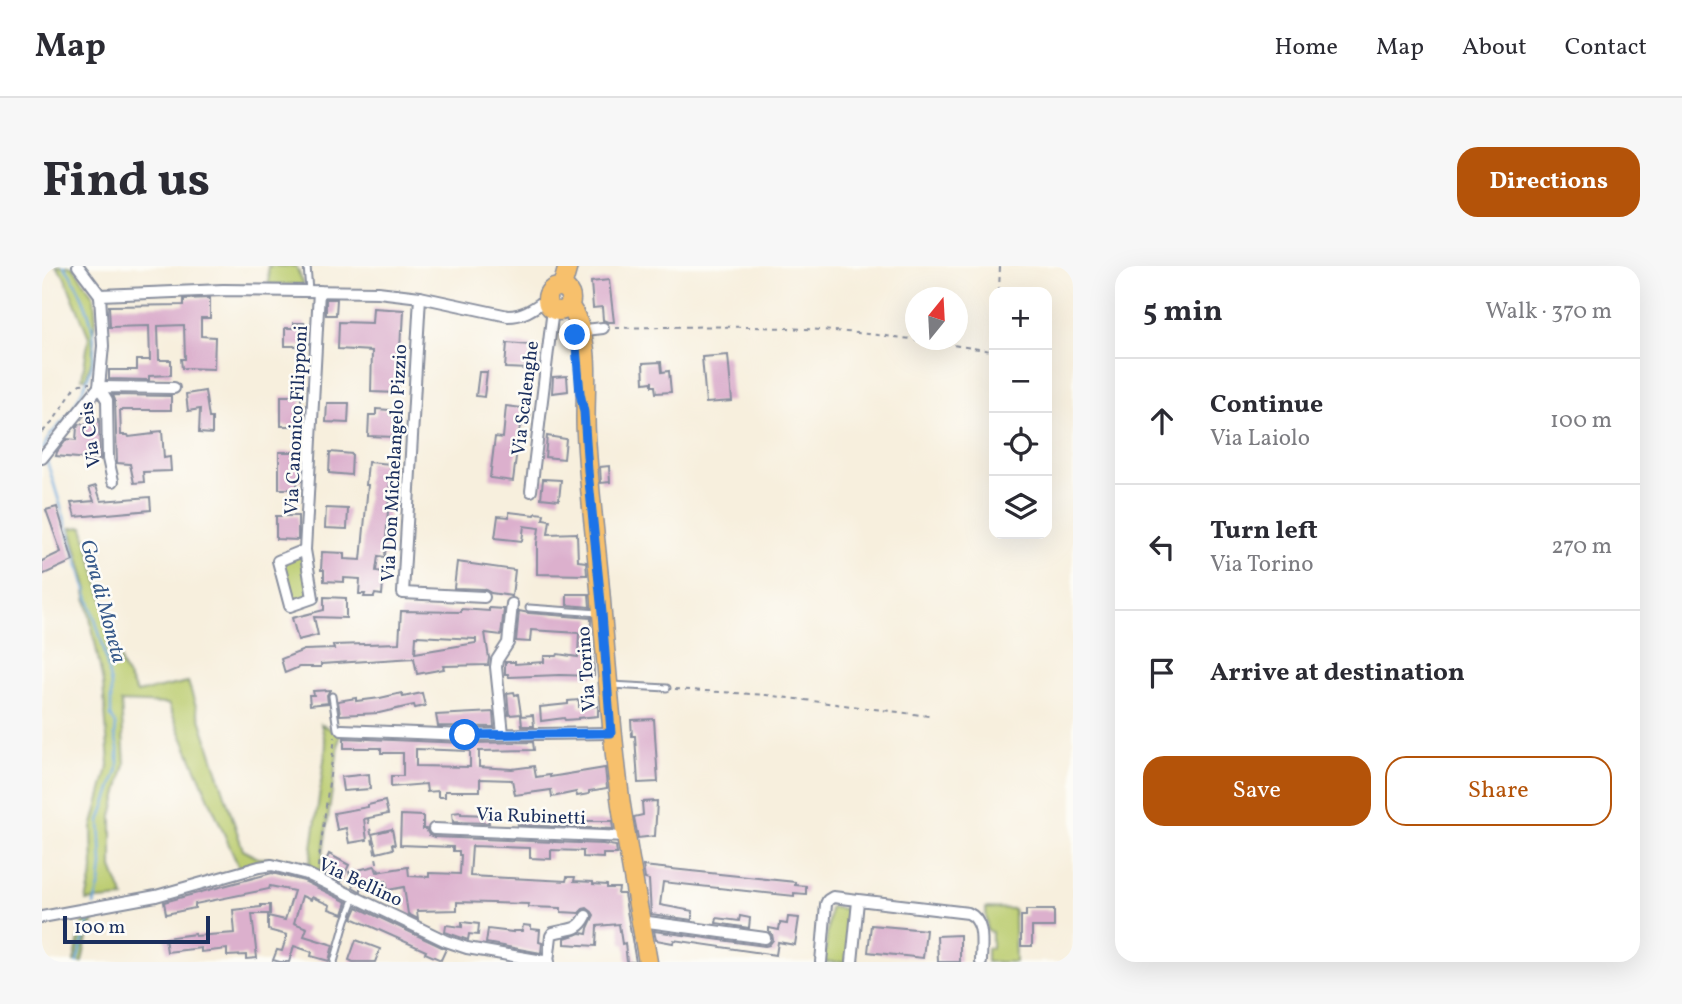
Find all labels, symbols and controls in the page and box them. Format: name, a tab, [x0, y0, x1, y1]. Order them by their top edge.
text: Map	[35, 25, 106, 71]
text: Home	[1274, 31, 1338, 65]
text: Map	[1376, 31, 1424, 65]
text: About	[1462, 31, 1527, 65]
text: Contact	[1565, 31, 1647, 65]
button: Directions	[1457, 147, 1640, 217]
text: Find us	[42, 148, 210, 217]
north arrow	[905, 287, 968, 350]
map controls	[989, 287, 1052, 539]
button: +	[989, 287, 1052, 350]
text: 5 min	[1143, 291, 1223, 333]
text: Walk · 370 m	[1485, 296, 1612, 328]
route end	[559, 319, 590, 350]
street label: Via Canonico Filipponi	[279, 324, 315, 516]
street label: Via Scalenghe	[506, 339, 546, 457]
street label: Via Don Michelangelo Pizzio	[376, 343, 414, 583]
button: −	[989, 350, 1052, 413]
text: Continue	[1210, 387, 1323, 423]
street label: Via Ceis	[74, 400, 108, 469]
icon: ahead	[1143, 402, 1181, 440]
text: 100 m	[1550, 405, 1612, 437]
button: locate	[989, 413, 1052, 476]
text: Via Laiolo	[1210, 423, 1310, 455]
button: layers	[989, 476, 1052, 539]
text: Turn left	[1210, 513, 1318, 549]
icon: left	[1143, 528, 1181, 566]
text: 270 m	[1551, 531, 1612, 563]
water label: Gora di Moneta	[72, 536, 133, 667]
text: Via Torino	[1210, 549, 1314, 581]
street label: Via Torino	[571, 625, 603, 712]
icon: arrive	[1143, 654, 1181, 692]
text: Arrive at destination	[1210, 655, 1465, 691]
route start	[449, 719, 480, 750]
button: Save	[1143, 756, 1371, 826]
button: Share	[1385, 756, 1612, 826]
street label: Via Rubinetti	[475, 802, 587, 832]
street label: Via Bellino	[314, 852, 407, 914]
scale bar	[63, 913, 210, 945]
text: 100 m	[74, 915, 125, 941]

